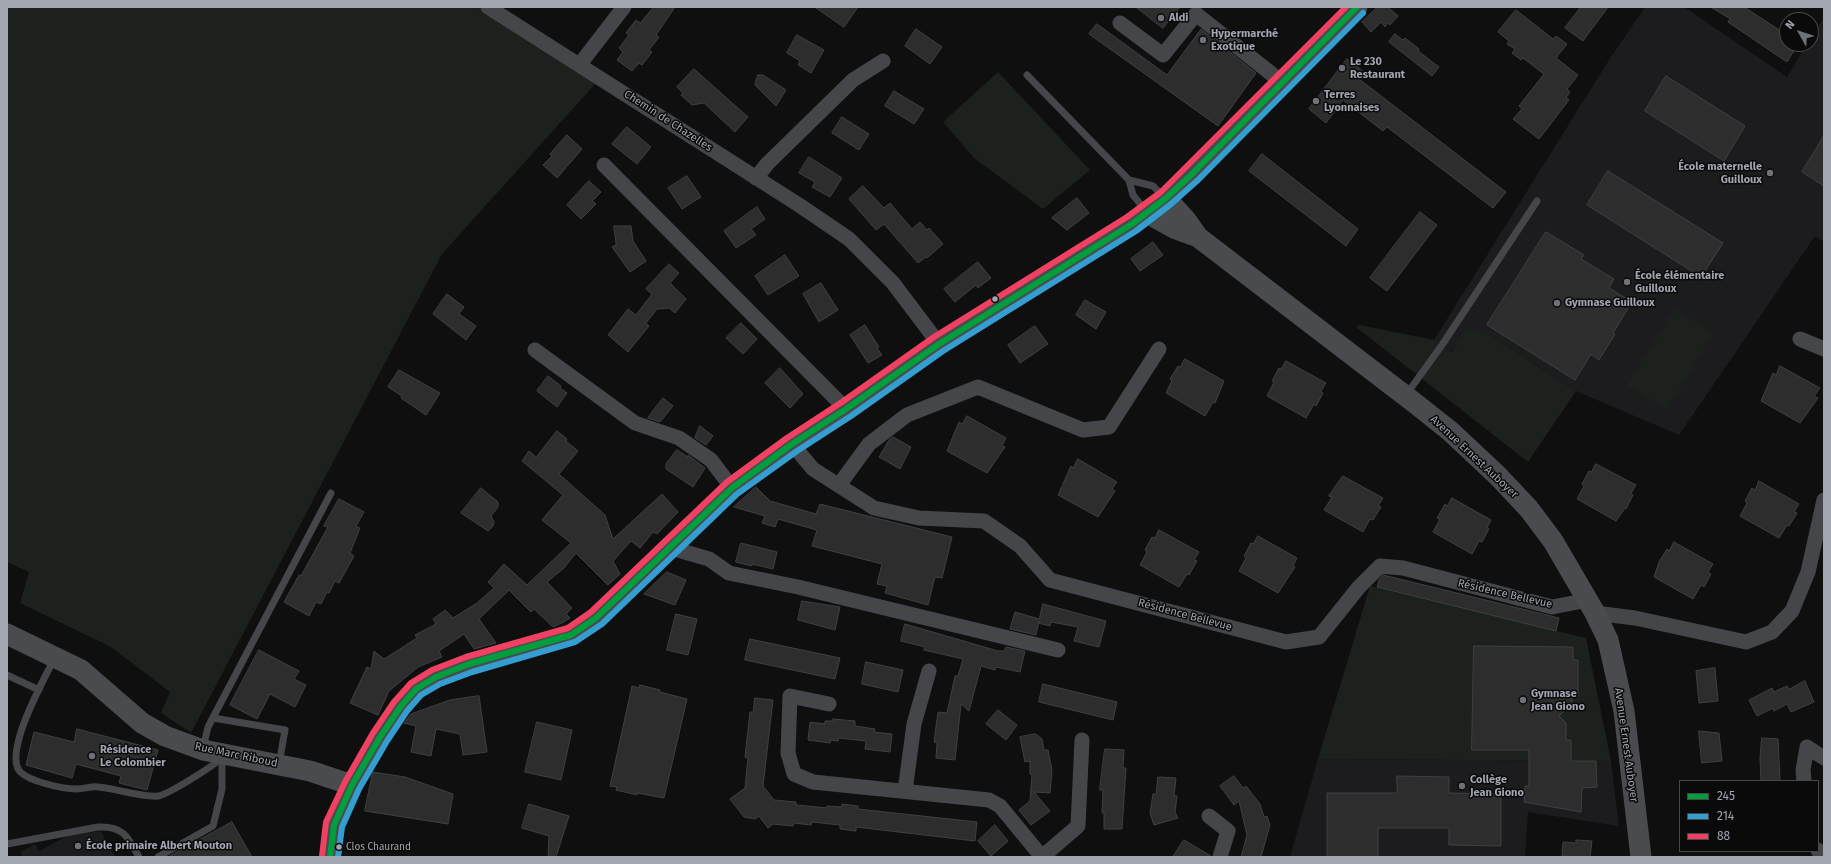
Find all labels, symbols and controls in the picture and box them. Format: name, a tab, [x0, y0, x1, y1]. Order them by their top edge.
place label: Aldi	[1169, 11, 1188, 25]
north arrow	[1779, 12, 1819, 52]
marker: Aldi	[1156, 13, 1166, 23]
text: N	[1783, 18, 1797, 32]
place label: Hypermarché Exotique	[1211, 27, 1278, 53]
marker: Hypermarché Exotique	[1198, 35, 1208, 45]
place label: Le 230 Restaurant	[1350, 55, 1405, 81]
marker: Le 230 Restaurant	[1337, 63, 1347, 73]
street label: Chemin de Chazelles	[621, 88, 715, 154]
place label: Terres Lyonnaises	[1324, 88, 1379, 114]
marker: Terres Lyonnaises	[1311, 96, 1321, 106]
place label: École maternelle Guilloux	[1678, 160, 1762, 186]
marker: École maternelle Guilloux	[1765, 168, 1775, 178]
place label: École élémentaire Guilloux	[1635, 269, 1724, 295]
marker: École élémentaire Guilloux	[1622, 277, 1632, 287]
unlabelled marker	[990, 294, 1000, 304]
place label: Gymnase Guilloux	[1565, 296, 1655, 310]
marker: Gymnase Guilloux	[1552, 298, 1562, 308]
street label: Avenue Ernest Auboyer	[1427, 413, 1521, 501]
street label: Résidence Bellevue	[1456, 577, 1554, 611]
street label: Résidence Bellevue	[1137, 596, 1233, 634]
place label: Gymnase Jean Giono	[1531, 687, 1585, 713]
street label: Avenue Ernest Auboyer	[1611, 687, 1641, 803]
marker: Gymnase Jean Giono	[1518, 695, 1528, 705]
street label: Rue Marc Riboud	[193, 740, 279, 770]
place label: Résidence Le Colombier	[100, 743, 166, 769]
marker: Résidence Le Colombier	[87, 751, 97, 761]
place label: Collège Jean Giono	[1470, 773, 1524, 799]
legend	[1679, 780, 1819, 852]
marker: Collège Jean Giono	[1457, 781, 1467, 791]
text: 245	[1717, 789, 1735, 803]
text: 214	[1717, 809, 1734, 823]
text: 88	[1717, 829, 1730, 843]
place label: École primaire Albert Mouton	[86, 839, 232, 853]
marker: École primaire Albert Mouton	[73, 841, 83, 851]
place label: Clos Chaurand	[346, 841, 411, 853]
marker: Clos Chaurand	[334, 842, 344, 852]

